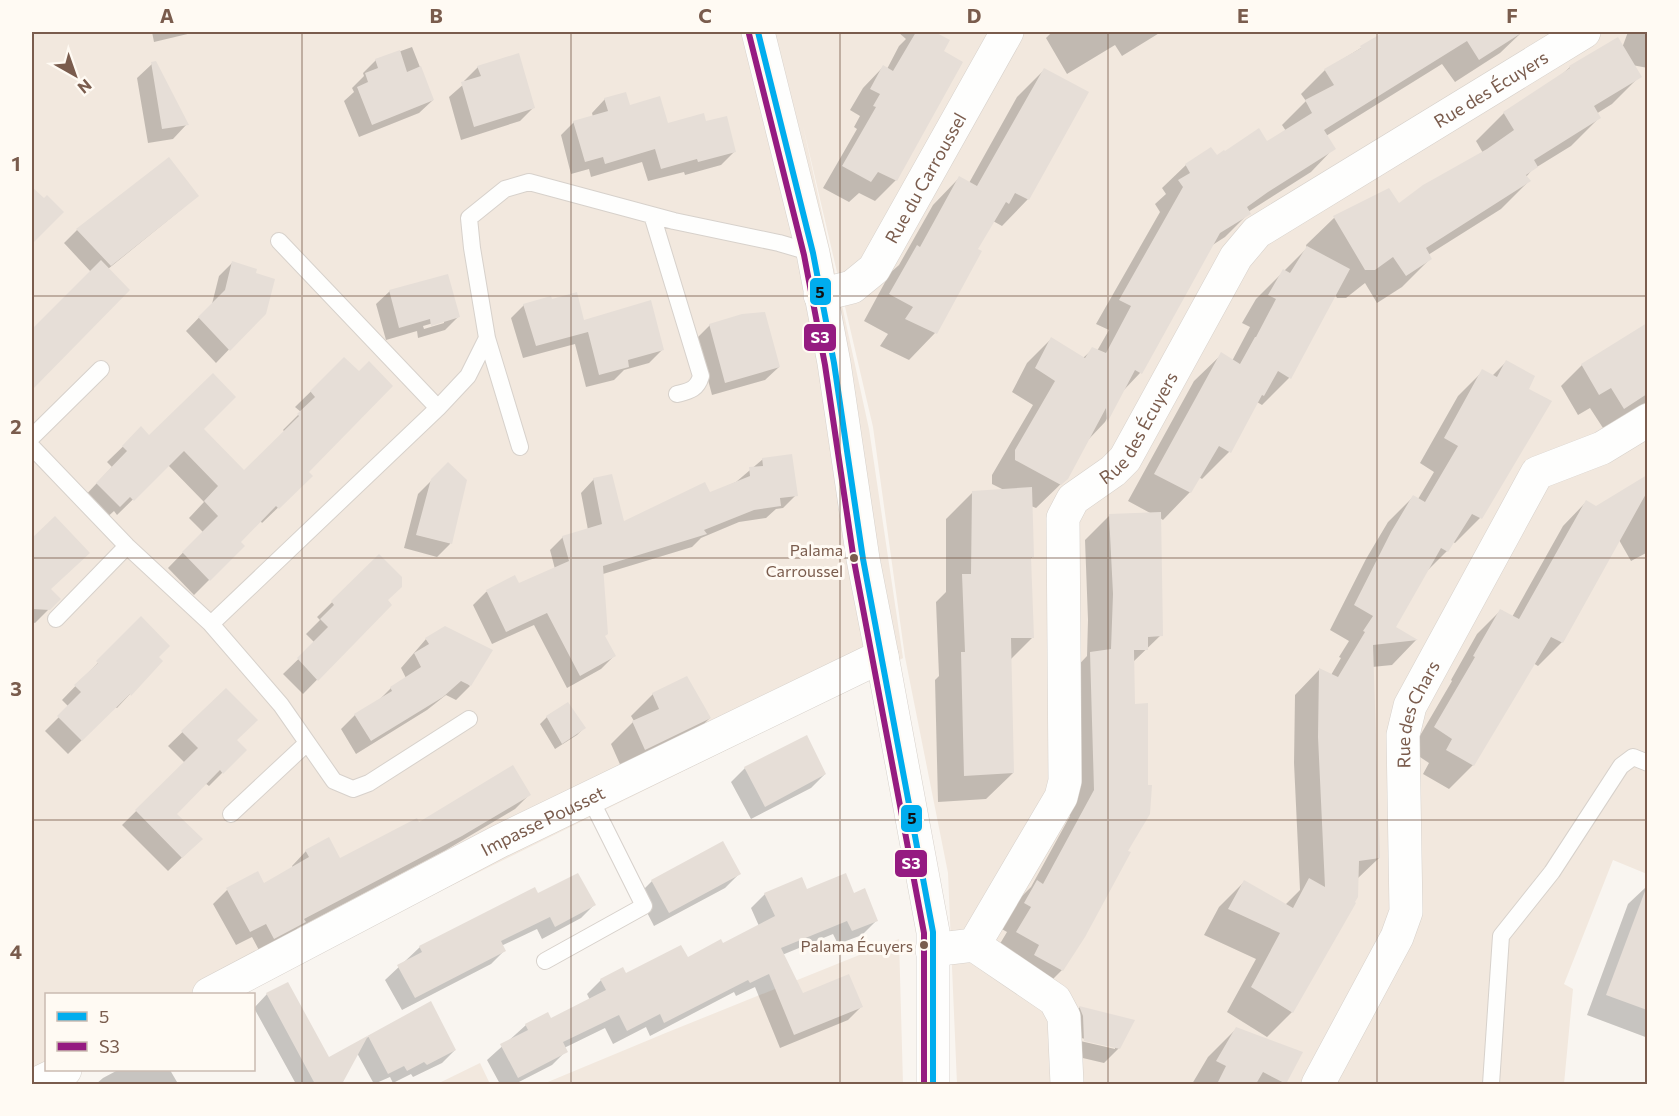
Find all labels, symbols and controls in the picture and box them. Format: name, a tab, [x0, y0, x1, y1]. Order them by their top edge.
text: A	[160, 3, 174, 27]
text: B	[429, 3, 443, 27]
text: C	[698, 3, 712, 27]
text: D	[967, 3, 981, 27]
text: E	[1237, 3, 1249, 27]
text: F	[1506, 3, 1518, 27]
north arrow	[45, 45, 105, 105]
street label: Rue des Écuyers	[1430, 46, 1552, 132]
text: N	[74, 76, 96, 98]
street label: Rue du Carroussel	[880, 109, 971, 247]
text: 1	[11, 151, 21, 175]
line badge: 5	[809, 277, 832, 306]
text: 5	[815, 282, 825, 301]
line badge: S3	[803, 323, 837, 352]
text: S3	[811, 327, 829, 346]
street label: Rue des Écuyers	[1095, 368, 1182, 488]
text: 2	[10, 414, 22, 438]
place label: Palama Carroussel	[766, 540, 843, 580]
marker: Palama Carroussel	[848, 552, 860, 564]
street label: Rue des Chars	[1392, 656, 1444, 769]
text: 3	[10, 676, 22, 700]
street label: Impasse Pousset	[477, 781, 608, 860]
line badge: 5	[900, 804, 923, 833]
text: 5	[907, 808, 917, 827]
line badge: S3	[894, 849, 928, 878]
text: S3	[902, 853, 920, 872]
place label: Palama Écuyers	[801, 936, 913, 955]
text: 4	[10, 939, 22, 963]
marker: Palama Écuyers	[918, 939, 930, 951]
legend	[45, 993, 255, 1071]
text: 5	[99, 1005, 109, 1027]
text: S3	[99, 1035, 120, 1057]

